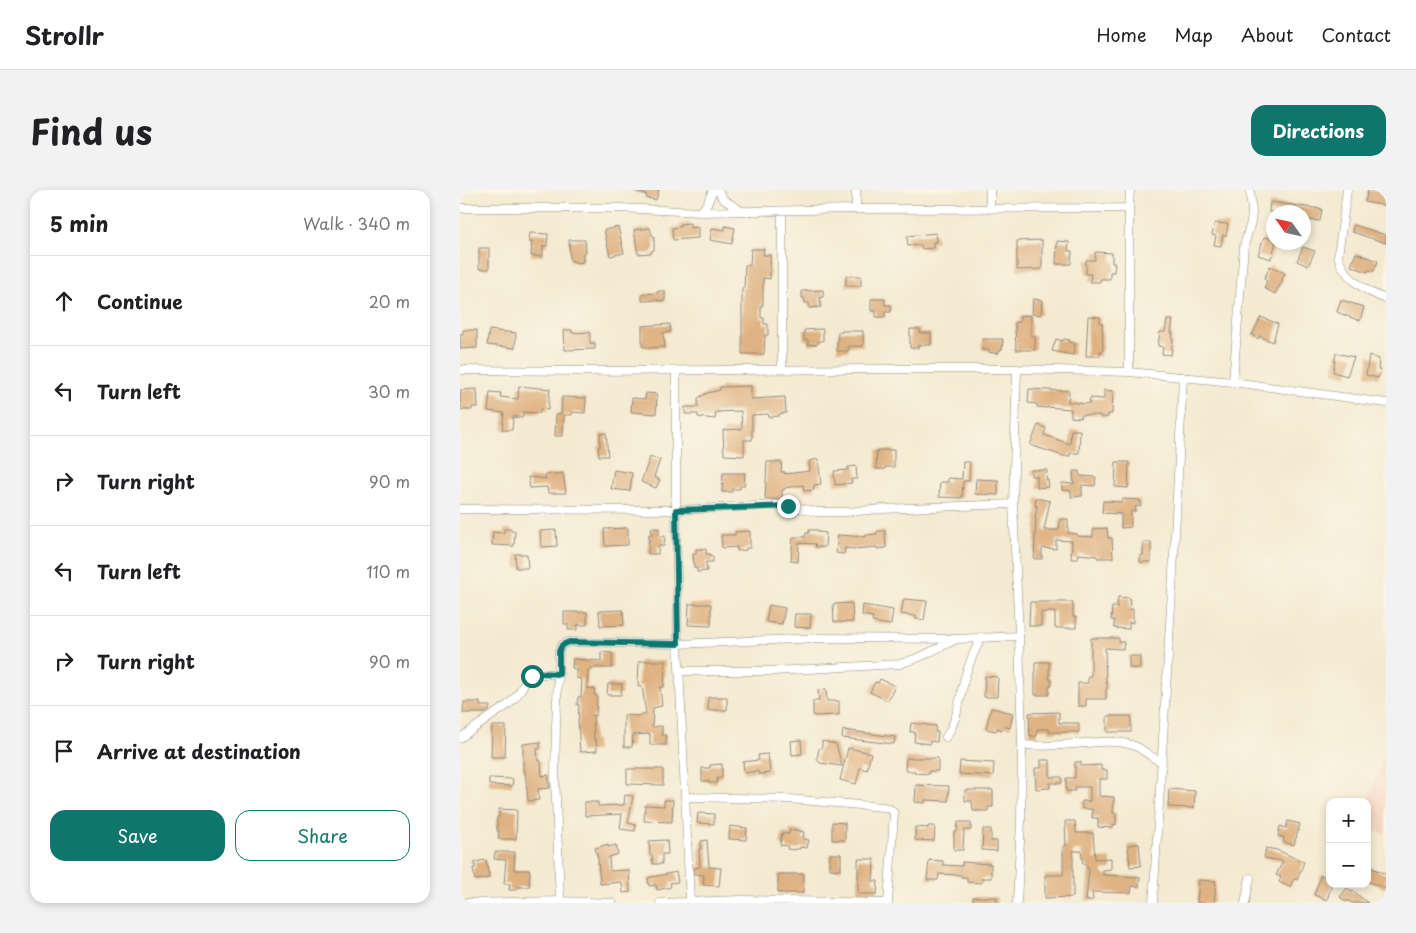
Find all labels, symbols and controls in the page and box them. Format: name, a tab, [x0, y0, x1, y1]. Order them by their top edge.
text: Strollr	[25, 17, 104, 53]
text: Home	[1096, 21, 1146, 48]
text: Map	[1174, 21, 1213, 48]
text: About	[1241, 21, 1293, 48]
text: Contact	[1321, 21, 1391, 48]
text: Find us	[30, 104, 152, 157]
button: Directions	[1251, 105, 1386, 156]
north arrow	[1266, 205, 1311, 250]
text: 5 min	[50, 207, 108, 239]
text: Walk · 340 m	[303, 211, 410, 235]
icon: ahead	[50, 287, 78, 315]
text: Continue	[97, 287, 183, 315]
text: 20 m	[369, 289, 410, 313]
icon: left	[50, 377, 78, 405]
text: Turn left	[97, 377, 181, 405]
text: 30 m	[368, 379, 410, 403]
icon: right	[50, 467, 78, 495]
text: Turn right	[97, 467, 195, 495]
text: 90 m	[369, 469, 410, 493]
route end	[777, 495, 800, 518]
icon: left	[50, 557, 78, 585]
text: Turn left	[97, 557, 181, 585]
text: 110 m	[367, 559, 410, 583]
icon: right	[50, 647, 78, 675]
text: Turn right	[97, 647, 195, 675]
text: 90 m	[369, 649, 410, 673]
route start	[521, 665, 544, 688]
icon: arrive	[50, 737, 78, 765]
text: Arrive at destination	[97, 737, 301, 765]
map controls	[1326, 798, 1371, 888]
button: +	[1326, 798, 1371, 843]
button: Save	[50, 810, 225, 861]
button: Share	[235, 810, 410, 861]
button: −	[1326, 843, 1371, 888]

